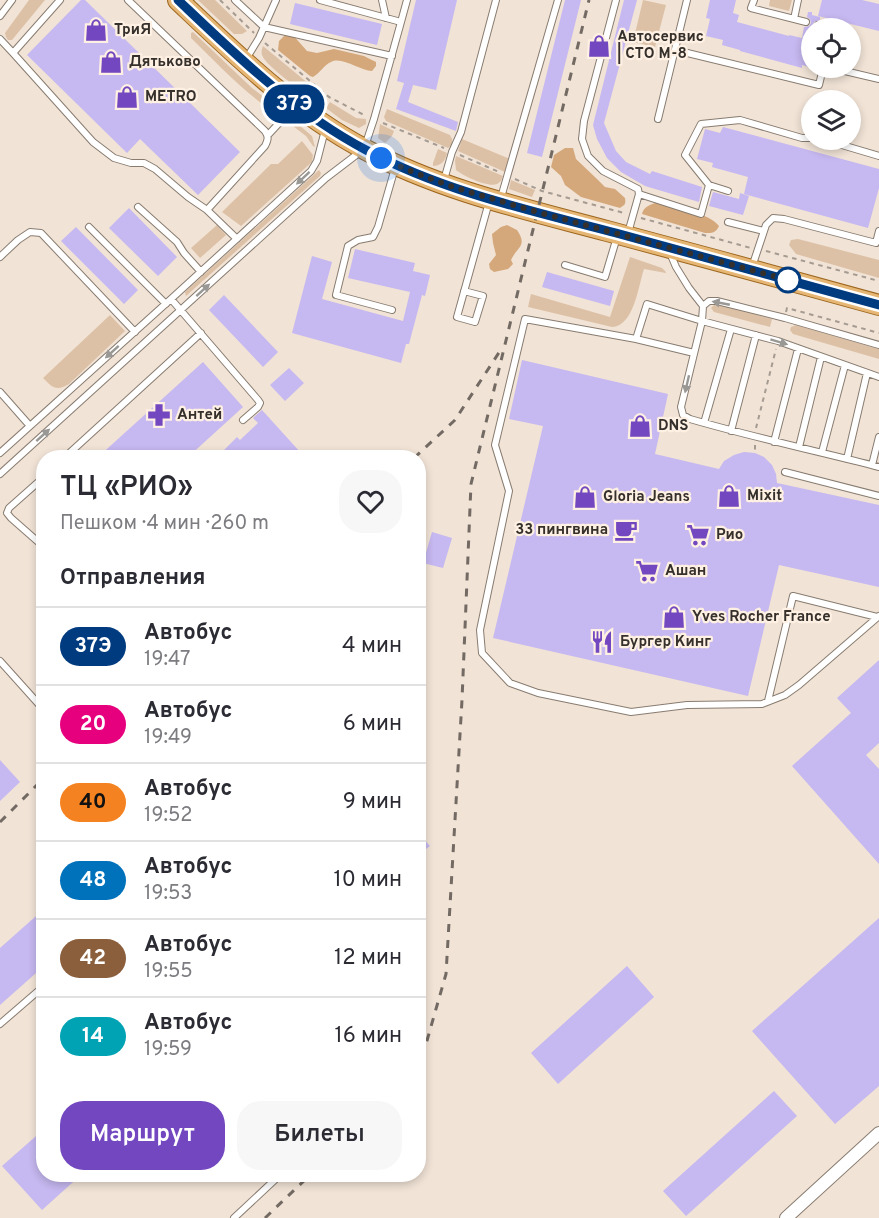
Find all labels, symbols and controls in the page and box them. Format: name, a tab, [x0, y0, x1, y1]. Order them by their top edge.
shop icon: ТриЯ	[83, 17, 109, 43]
map controls	[801, 18, 861, 150]
button: locate	[801, 18, 861, 78]
place label: ТриЯ	[114, 21, 151, 40]
place label: Автосервис | СТО М-8	[617, 28, 704, 64]
shop icon: Автосервис | СТО М-8	[586, 33, 612, 59]
shop icon: Дятьково	[98, 49, 124, 75]
place label: Дятьково	[129, 53, 201, 72]
shop icon: METRO	[114, 84, 140, 110]
line badge: 37Э	[260, 84, 328, 124]
place label: METRO	[145, 88, 197, 107]
button: layers	[801, 90, 861, 150]
text: 37Э	[275, 91, 313, 118]
your location	[366, 143, 396, 173]
one-way arrow	[296, 171, 311, 184]
unlabelled marker	[775, 267, 801, 293]
one-way arrow	[195, 284, 210, 297]
one-way arrow	[711, 298, 730, 307]
one-way arrow	[770, 338, 788, 347]
one-way arrow	[105, 345, 120, 359]
one-way arrow	[681, 375, 691, 393]
pharmacy icon: Антей	[146, 402, 172, 428]
place label: Антей	[177, 406, 222, 425]
shop icon: DNS	[627, 413, 653, 439]
place label: DNS	[658, 417, 689, 436]
one-way arrow	[36, 428, 51, 442]
text: ТЦ «РИО»	[60, 470, 193, 506]
button: heart	[339, 470, 402, 533]
shop icon: Mixit	[716, 483, 742, 509]
shop icon: Gloria Jeans	[572, 484, 598, 510]
place label: Mixit	[747, 487, 782, 506]
place label: Gloria Jeans	[603, 488, 690, 507]
text: Пешком · 4 мин · 260 m	[60, 511, 269, 537]
cafe icon: 33 пингвина	[613, 517, 639, 543]
place label: 33 пингвина	[515, 521, 608, 540]
supermarket icon: Рио	[685, 522, 711, 548]
place label: Рио	[716, 526, 743, 545]
supermarket icon: Ашан	[634, 558, 660, 584]
place label: Ашан	[665, 562, 706, 581]
text: Отправления	[60, 565, 205, 592]
shop icon: Yves Rocher France	[661, 604, 687, 630]
place label: Yves Rocher France	[692, 608, 830, 627]
text: Автобус	[144, 620, 232, 647]
restaurant icon: Бургер Кинг	[589, 629, 615, 655]
text: 37Э	[74, 633, 112, 660]
text: 4 мин	[342, 633, 402, 660]
place label: Бургер Кинг	[620, 633, 711, 652]
text: 19:47	[144, 647, 191, 673]
text: Автобус	[144, 698, 232, 725]
text: 20	[80, 711, 106, 738]
text: 6 мин	[343, 711, 402, 738]
text: 19:49	[144, 725, 192, 751]
text: Автобус	[144, 776, 232, 803]
text: 40	[79, 789, 107, 816]
text: 9 мин	[343, 789, 402, 816]
text: 19:52	[144, 803, 192, 829]
text: Автобус	[144, 854, 232, 881]
text: 48	[80, 867, 106, 894]
text: 10 мин	[333, 867, 402, 894]
text: 19:53	[144, 881, 192, 907]
text: Автобус	[144, 932, 232, 959]
text: 42	[80, 945, 106, 972]
text: 12 мин	[334, 945, 402, 972]
text: 19:55	[144, 959, 193, 985]
text: Автобус	[144, 1010, 232, 1037]
text: 14	[82, 1023, 104, 1050]
text: 16 мин	[334, 1023, 402, 1050]
text: 19:59	[144, 1037, 192, 1063]
button: Маршрут	[60, 1101, 225, 1170]
button: Билеты	[237, 1101, 402, 1170]

